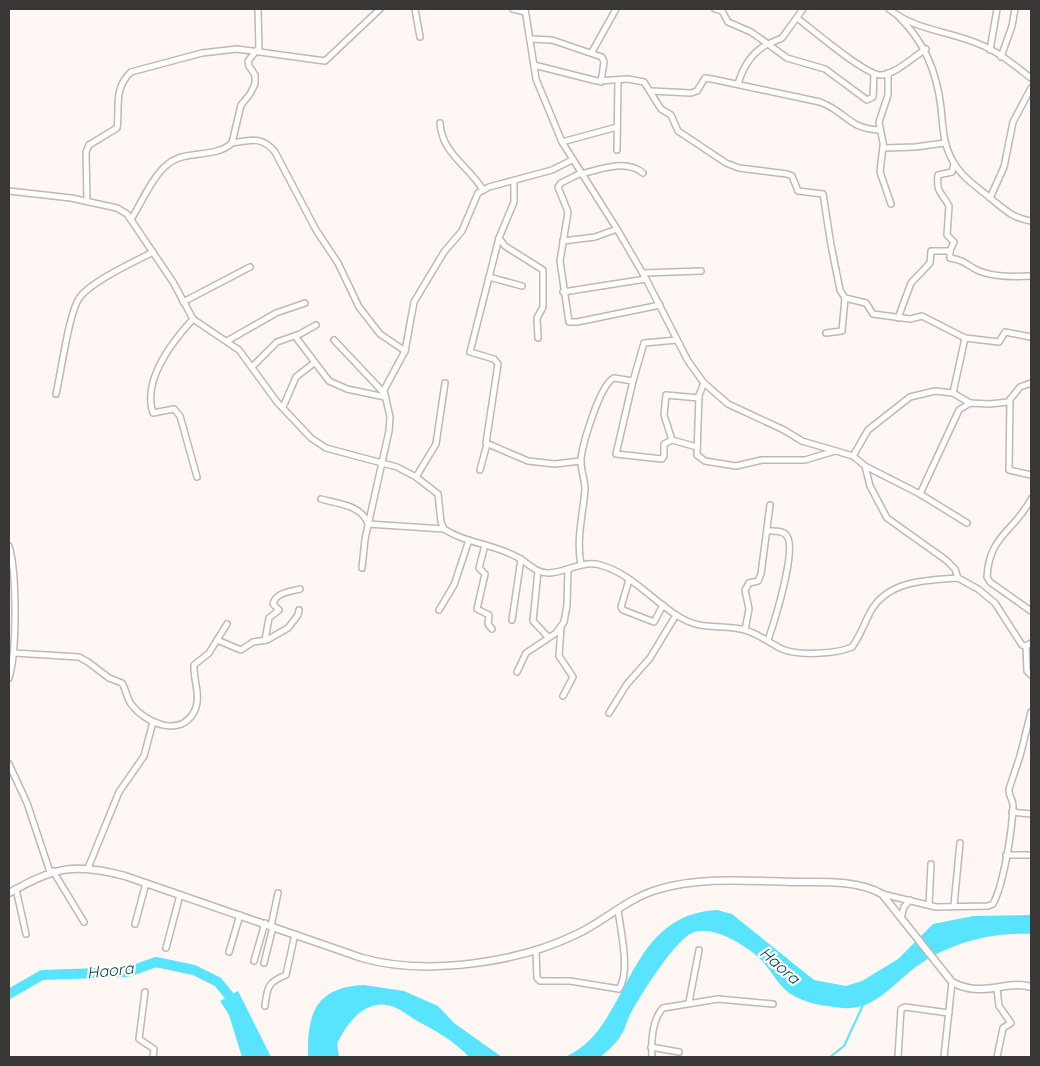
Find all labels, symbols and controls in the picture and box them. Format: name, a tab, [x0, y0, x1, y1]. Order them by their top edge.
water label: Haora	[756, 942, 805, 989]
water label: Haora	[86, 957, 135, 982]

